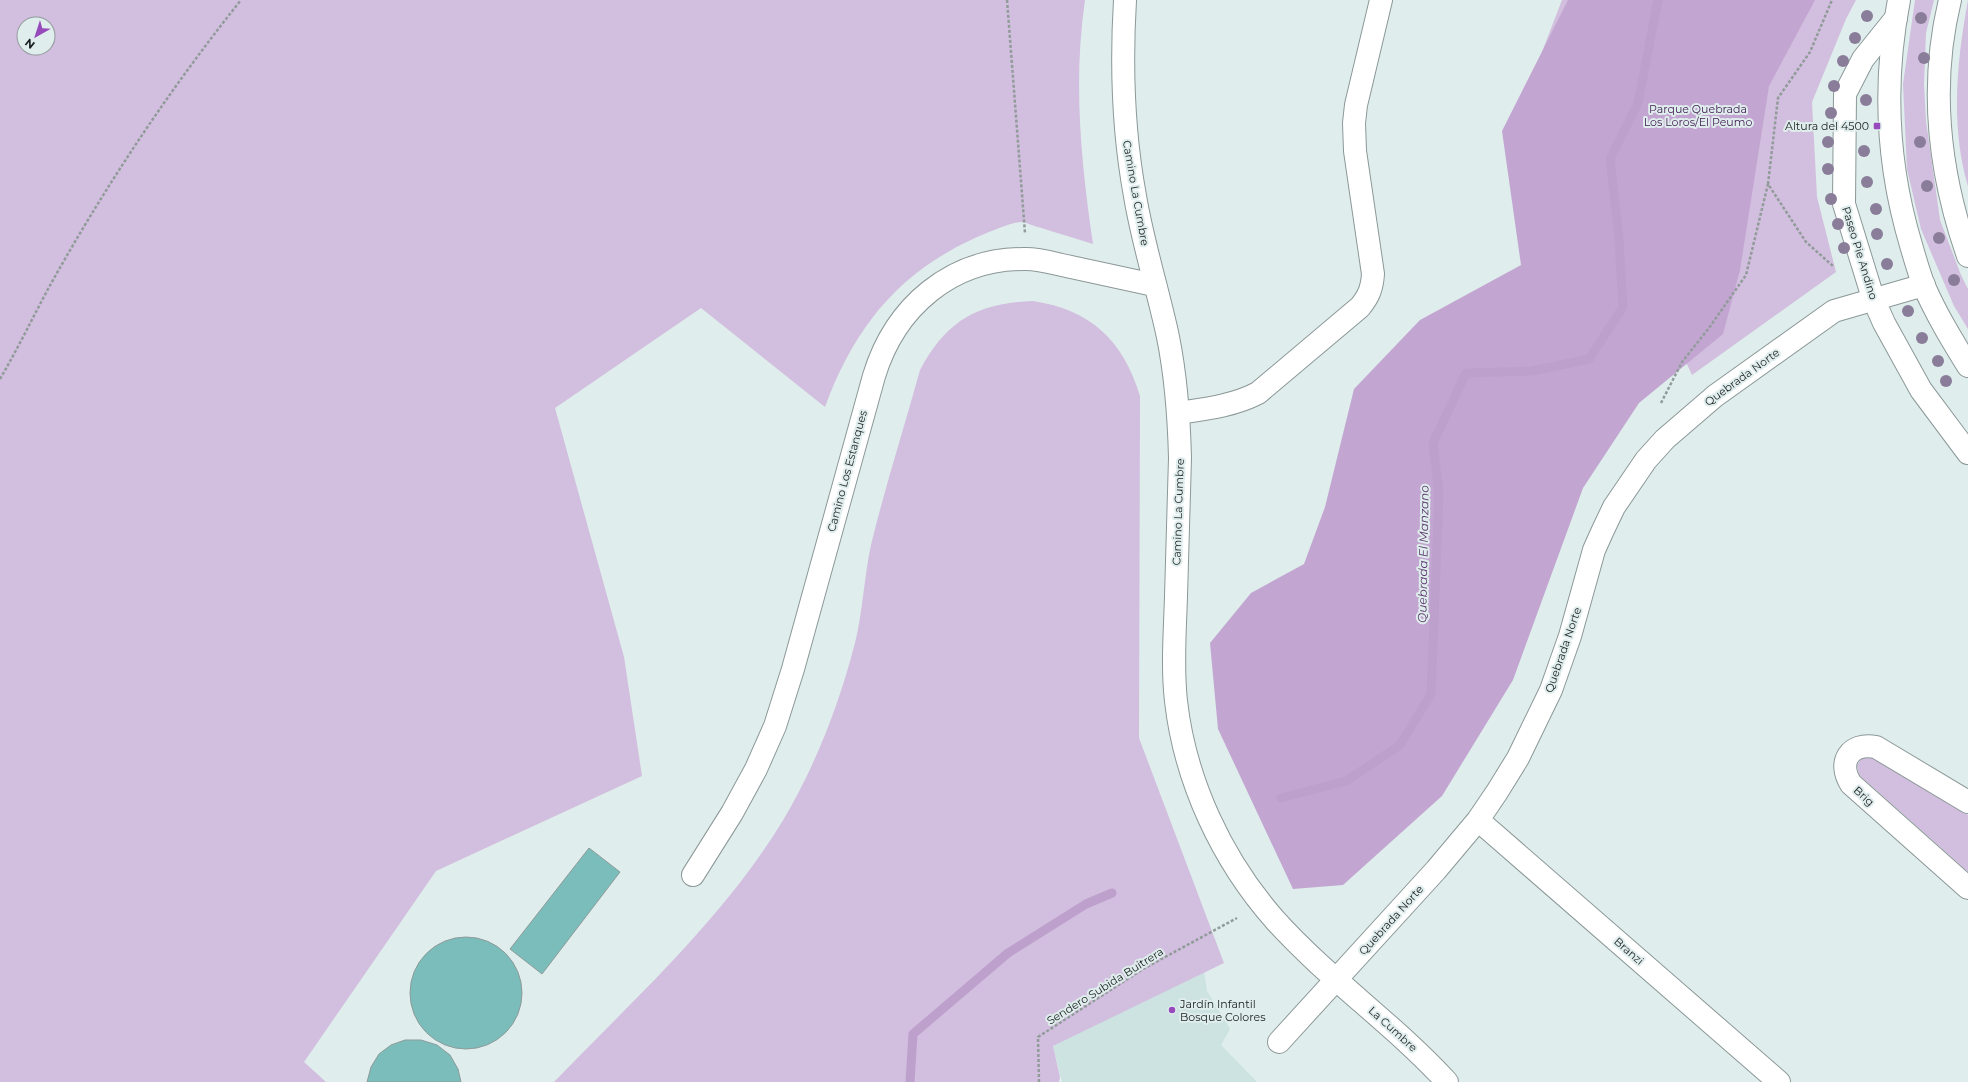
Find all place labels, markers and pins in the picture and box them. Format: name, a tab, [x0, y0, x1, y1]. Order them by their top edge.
place label: Altura del 4500	[1785, 119, 1869, 133]
marker: Altura del 4500	[1872, 121, 1882, 131]
place label: Jardín Infantil Bosque Colores	[1179, 997, 1266, 1024]
marker: Jardín Infantil Bosque Colores	[1167, 1005, 1177, 1015]

